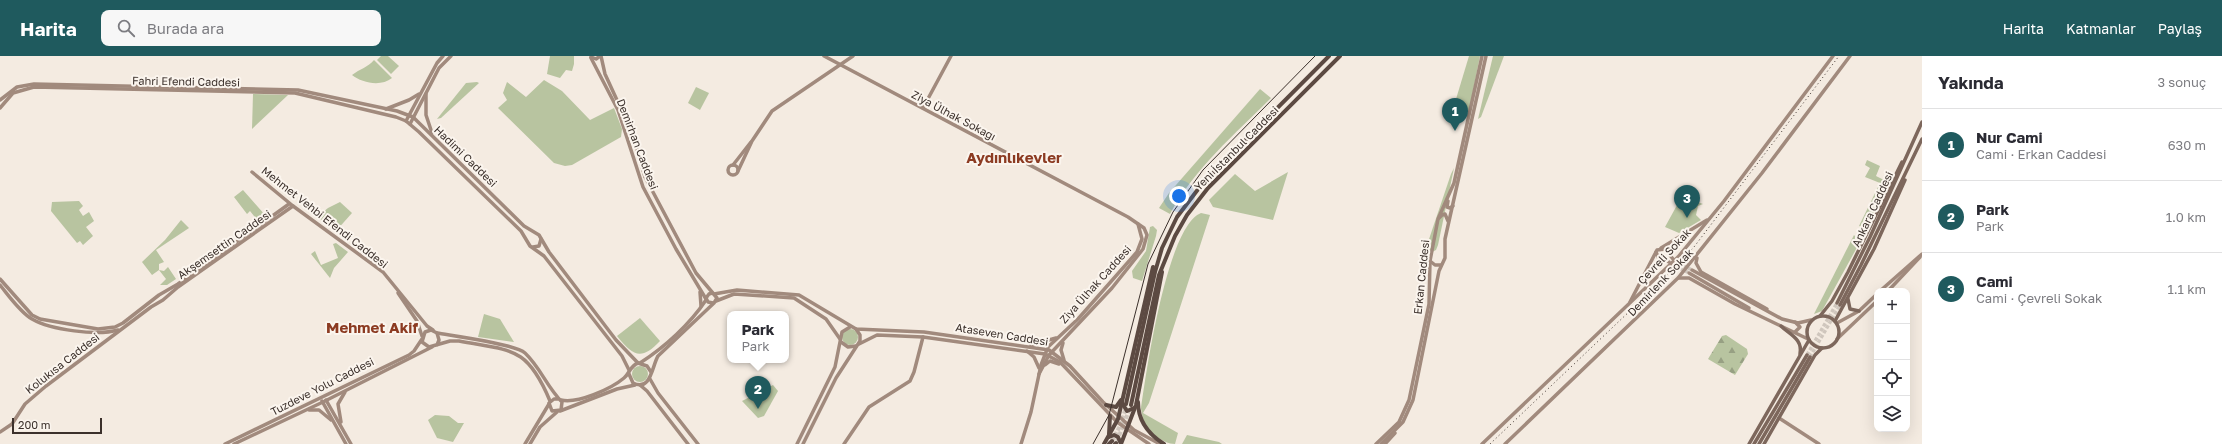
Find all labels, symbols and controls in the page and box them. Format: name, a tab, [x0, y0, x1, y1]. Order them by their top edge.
search box	[101, 10, 381, 46]
text: Harita	[20, 17, 77, 40]
icon: search	[115, 17, 137, 39]
text: Burada ara	[147, 19, 224, 37]
text: Harita	[2003, 20, 2044, 37]
text: Katmanlar	[2066, 20, 2136, 37]
text: Paylaş	[2158, 20, 2202, 37]
text: Yakında	[1938, 72, 2004, 93]
street label: Fahri Efendi Caddesi	[132, 74, 240, 88]
text: 3 sonuç	[2158, 74, 2206, 90]
street label: Ziya Ülhak Sokağı	[910, 87, 998, 143]
street label: Demirhan Caddesi	[615, 97, 661, 191]
pin: 1	[1442, 98, 1468, 131]
street label: Yeni İstanbul Caddesi	[1191, 103, 1281, 193]
street label: Hadimi Caddesi	[432, 123, 500, 189]
text: Nur Cami	[1976, 128, 2043, 146]
text: 1	[1948, 137, 1954, 153]
text: 630 m	[2168, 137, 2206, 153]
text: Cami · Erkan Caddesi	[1976, 146, 2106, 162]
district label: Aydınlıkevler	[966, 148, 1062, 166]
street label: Mehmet Vehbi Efendi Caddesi	[259, 164, 391, 270]
street label: Ankara Caddesi	[1849, 169, 1895, 249]
pin: 3	[1674, 185, 1700, 218]
your location	[1169, 186, 1189, 206]
text: Park	[1976, 200, 2009, 218]
street label: Akşemsettin Caddesi	[175, 207, 273, 281]
text: 2	[1947, 209, 1955, 225]
text: 1.0 km	[2166, 209, 2206, 225]
text: Park	[1976, 218, 2004, 234]
street label: Çevreli Sokak	[1635, 225, 1693, 287]
street label: Erkan Caddesi	[1411, 239, 1431, 315]
street label: Ziya Ülhak Caddesi	[1057, 242, 1133, 326]
street label: Demirlenk Sokak	[1624, 246, 1696, 318]
text: Cami	[1976, 272, 2013, 290]
text: 3	[1947, 281, 1955, 297]
text: 1.1 km	[2167, 281, 2206, 297]
map controls	[1874, 288, 1910, 432]
button: +	[1874, 288, 1910, 324]
text: Cami · Çevreli Sokak	[1976, 290, 2102, 306]
popup	[727, 311, 789, 363]
district label: Mehmet Akif	[326, 318, 418, 336]
text: Park	[741, 320, 775, 338]
street label: Ataseven Caddesi	[955, 320, 1049, 348]
button: −	[1874, 324, 1910, 360]
street label: Kolukısa Caddesi	[22, 330, 102, 396]
text: Park	[741, 338, 770, 354]
street label: Tuzdeve Yolu Caddesi	[268, 354, 376, 418]
button: locate	[1874, 360, 1910, 396]
pin: 2	[745, 376, 771, 409]
button: layers	[1874, 396, 1910, 432]
scale bar	[12, 416, 102, 435]
text: 200 m	[18, 418, 51, 431]

